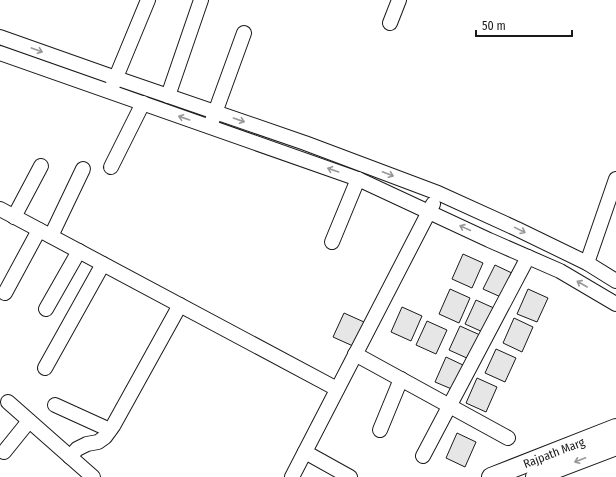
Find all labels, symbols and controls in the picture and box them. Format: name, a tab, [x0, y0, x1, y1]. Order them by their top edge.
scale bar	[476, 12, 572, 38]
text: 50 m	[482, 19, 506, 33]
one-way arrow	[30, 47, 42, 55]
one-way arrow	[179, 113, 191, 121]
one-way arrow	[232, 117, 245, 124]
one-way arrow	[327, 166, 340, 173]
one-way arrow	[381, 170, 393, 178]
one-way arrow	[459, 224, 471, 231]
one-way arrow	[514, 227, 526, 234]
one-way arrow	[576, 280, 588, 288]
street label: Rajpath Marg	[521, 435, 587, 471]
one-way arrow	[574, 457, 586, 465]

